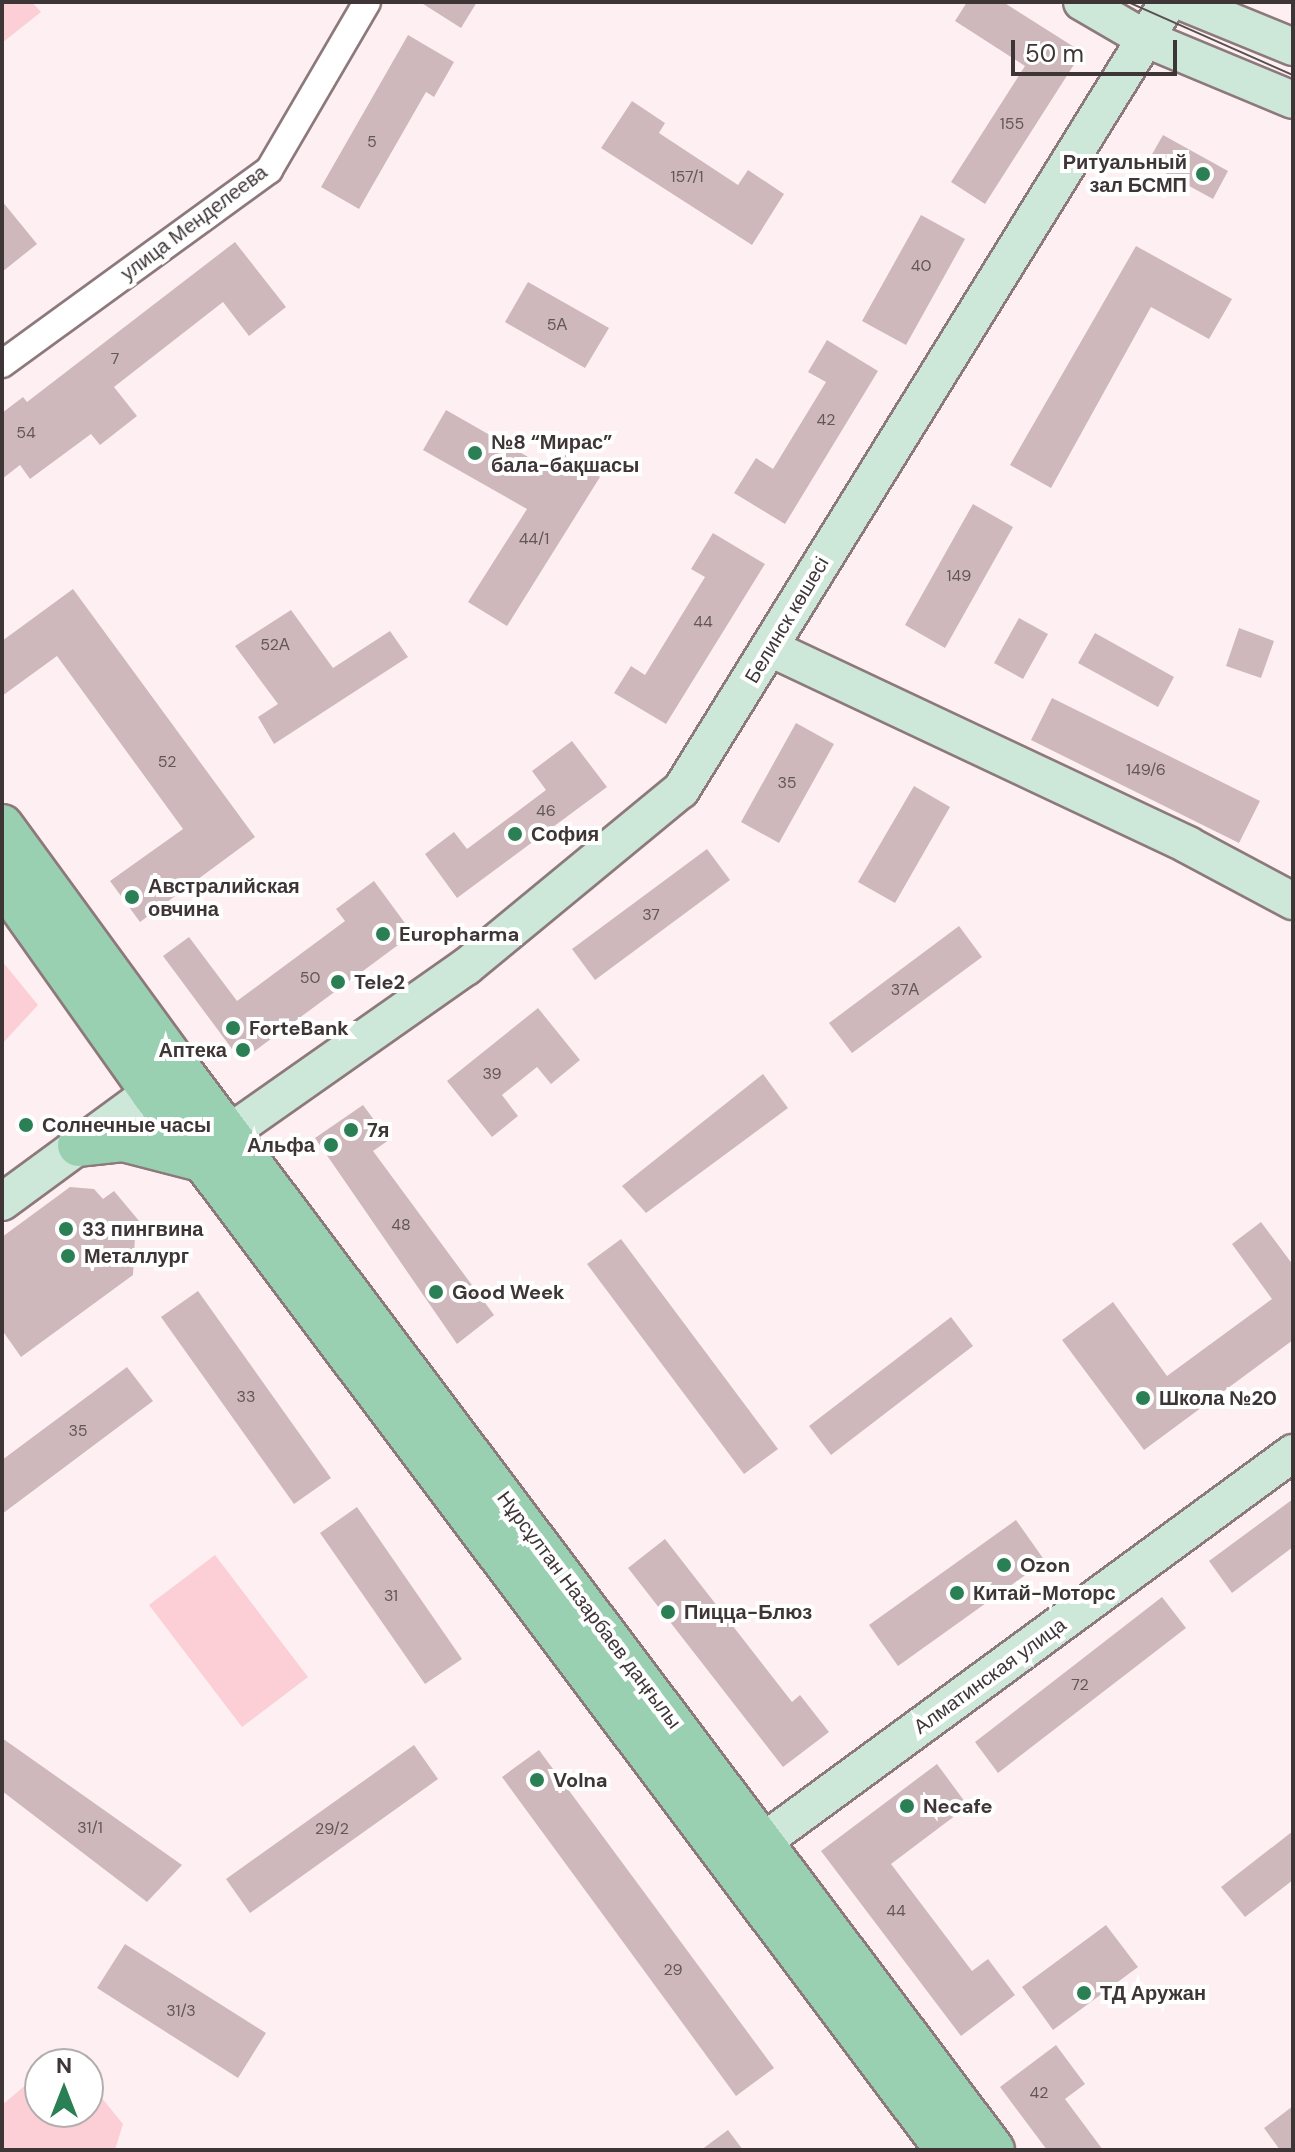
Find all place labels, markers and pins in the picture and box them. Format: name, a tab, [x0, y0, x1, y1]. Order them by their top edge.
place label: Ритуальный зал БСМП	[1063, 150, 1187, 197]
marker: Ритуальный зал БСМП	[1194, 165, 1212, 183]
place label: №8 “Мирас” бала-бақшасы	[491, 430, 639, 477]
marker: №8 “Мирас” бала-бақшасы	[466, 444, 484, 462]
place label: София	[531, 822, 599, 846]
marker: София	[506, 825, 524, 843]
place label: Австралийская овчина	[148, 874, 300, 921]
marker: Австралийская овчина	[123, 888, 141, 906]
place label: Europharma	[399, 922, 519, 946]
marker: Europharma	[374, 925, 392, 943]
place label: Tele2	[354, 970, 405, 994]
marker: Tele2	[329, 973, 347, 991]
place label: ForteBank	[249, 1016, 349, 1040]
marker: ForteBank	[224, 1019, 242, 1037]
place label: Аптека	[158, 1038, 227, 1062]
marker: Аптека	[234, 1041, 252, 1059]
place label: Солнечные часы	[42, 1113, 211, 1137]
marker: Солнечные часы	[17, 1116, 35, 1134]
place label: 7я	[367, 1118, 389, 1142]
marker: 7я	[342, 1121, 360, 1139]
place label: Альфа	[247, 1133, 315, 1157]
marker: Альфа	[322, 1136, 340, 1154]
place label: 33 пингвина	[82, 1217, 203, 1241]
marker: 33 пингвина	[57, 1220, 75, 1238]
place label: Металлург	[84, 1244, 189, 1268]
marker: Металлург	[59, 1247, 77, 1265]
place label: Good Week	[452, 1280, 565, 1304]
marker: Good Week	[427, 1283, 445, 1301]
place label: Школа №20	[1159, 1386, 1277, 1410]
marker: Школа №20	[1134, 1389, 1152, 1407]
place label: Ozon	[1020, 1553, 1070, 1577]
marker: Ozon	[995, 1556, 1013, 1574]
place label: Китай-Моторс	[973, 1581, 1116, 1605]
marker: Китай-Моторс	[948, 1584, 966, 1602]
place label: Пицца-Блюз	[684, 1600, 812, 1624]
marker: Пицца-Блюз	[659, 1603, 677, 1621]
place label: Volna	[553, 1768, 608, 1792]
marker: Volna	[528, 1771, 546, 1789]
place label: Necafe	[923, 1794, 993, 1818]
marker: Necafe	[898, 1797, 916, 1815]
place label: ТД Аружан	[1100, 1981, 1206, 2005]
marker: ТД Аружан	[1075, 1984, 1093, 2002]

